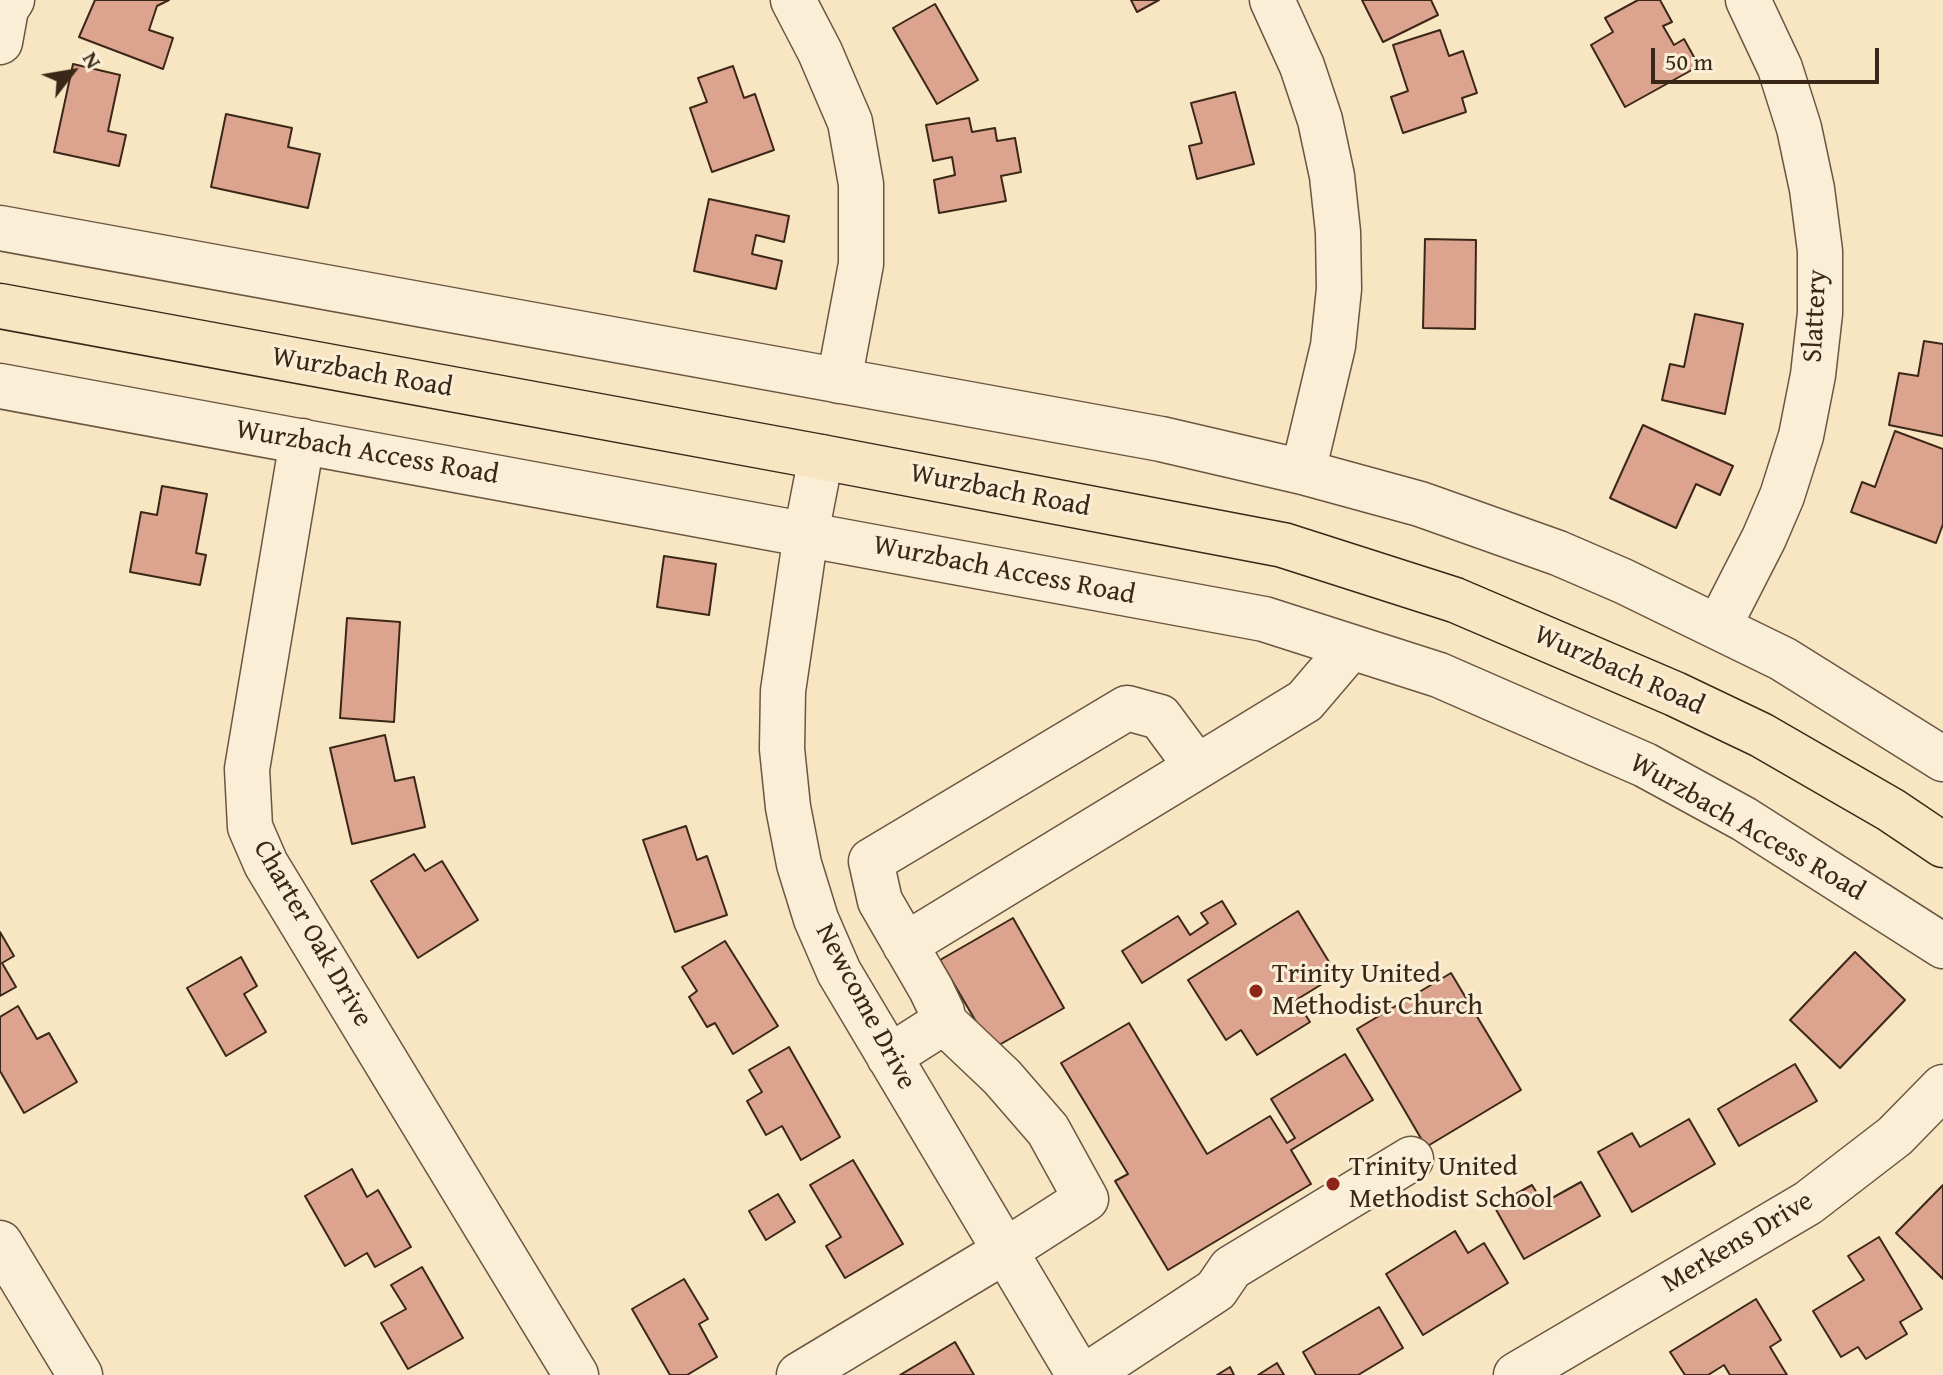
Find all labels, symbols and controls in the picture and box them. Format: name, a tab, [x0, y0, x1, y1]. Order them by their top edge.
north arrow	[32, 32, 112, 112]
scale bar	[1655, 32, 1883, 82]
text: 50 m	[1665, 44, 1713, 79]
text: N	[75, 45, 110, 74]
street label: Slattery	[1797, 269, 1835, 363]
street label: Wurzbach Road	[269, 341, 455, 405]
street label: Wurzbach Access Road	[233, 413, 501, 493]
street label: Wurzbach Road	[907, 457, 1093, 525]
street label: Wurzbach Access Road	[870, 529, 1138, 613]
street label: Wurzbach Road	[1529, 618, 1709, 724]
street label: Wurzbach Access Road	[1623, 747, 1871, 909]
street label: Charter Oak Drive	[245, 835, 379, 1033]
street label: Newcome Drive	[807, 918, 923, 1096]
place label: Trinity United Methodist Church	[1272, 958, 1483, 1024]
marker: Trinity United Methodist Church	[1247, 982, 1265, 1000]
place label: Trinity United Methodist School	[1349, 1151, 1553, 1217]
marker: Trinity United Methodist School	[1324, 1175, 1342, 1193]
street label: Merkens Drive	[1656, 1185, 1820, 1301]

